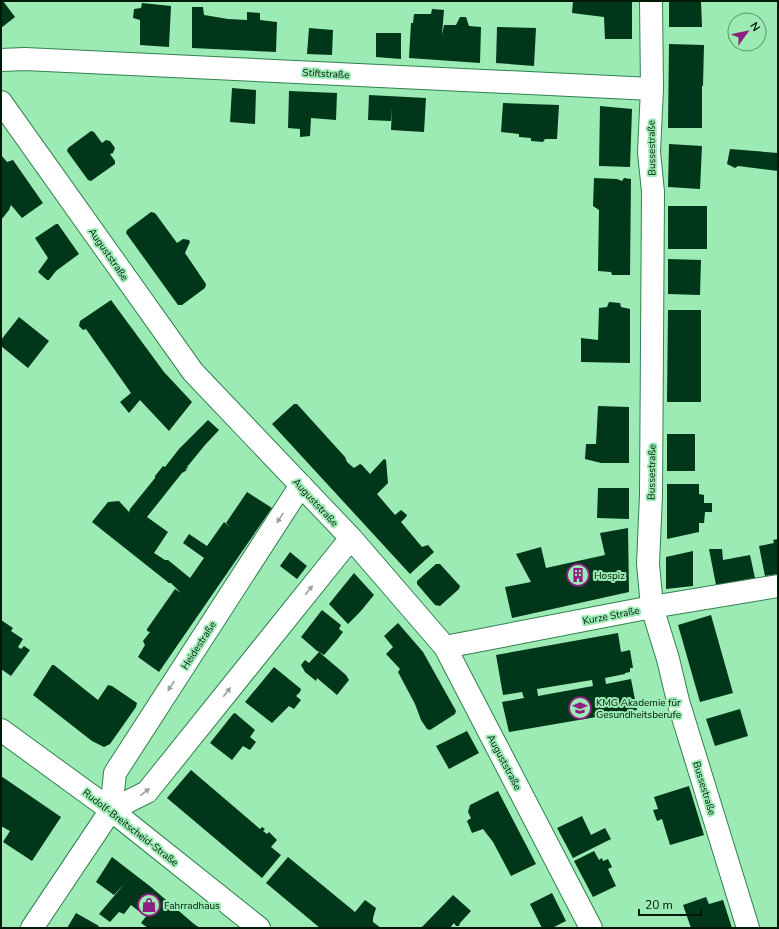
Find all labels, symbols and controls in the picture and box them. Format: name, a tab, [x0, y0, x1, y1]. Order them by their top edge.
north arrow	[727, 12, 767, 52]
text: N	[746, 19, 763, 34]
street label: Stiftstraße	[302, 66, 350, 82]
street label: Bussestraße	[645, 120, 659, 176]
street label: Auguststraße	[85, 225, 131, 284]
street label: Bussestraße	[645, 444, 659, 500]
street label: Auguststraße	[289, 476, 341, 530]
one-way arrow	[276, 512, 283, 524]
building icon: Hospiz	[565, 562, 591, 588]
place label: Hospiz	[594, 569, 625, 583]
one-way arrow	[304, 585, 313, 596]
street label: Kurze Straße	[582, 604, 641, 628]
street label: Heidestraße	[178, 619, 220, 672]
one-way arrow	[167, 681, 175, 691]
one-way arrow	[223, 686, 232, 697]
school or university icon: KMG Akademie für Gesundheitsberufe	[567, 695, 593, 721]
place label: KMG Akademie für Gesundheitsberufe	[596, 696, 681, 722]
street label: Auguststraße	[484, 732, 525, 793]
street label: Bussestraße	[689, 760, 719, 817]
street label: Rudolf-Breitscheid-Straße	[80, 786, 181, 870]
one-way arrow	[139, 787, 150, 796]
scale bar	[639, 891, 701, 917]
shop icon: Fahrradhaus	[136, 892, 162, 918]
text: 20 m	[645, 897, 673, 913]
place label: Fahrradhaus	[164, 899, 220, 913]

